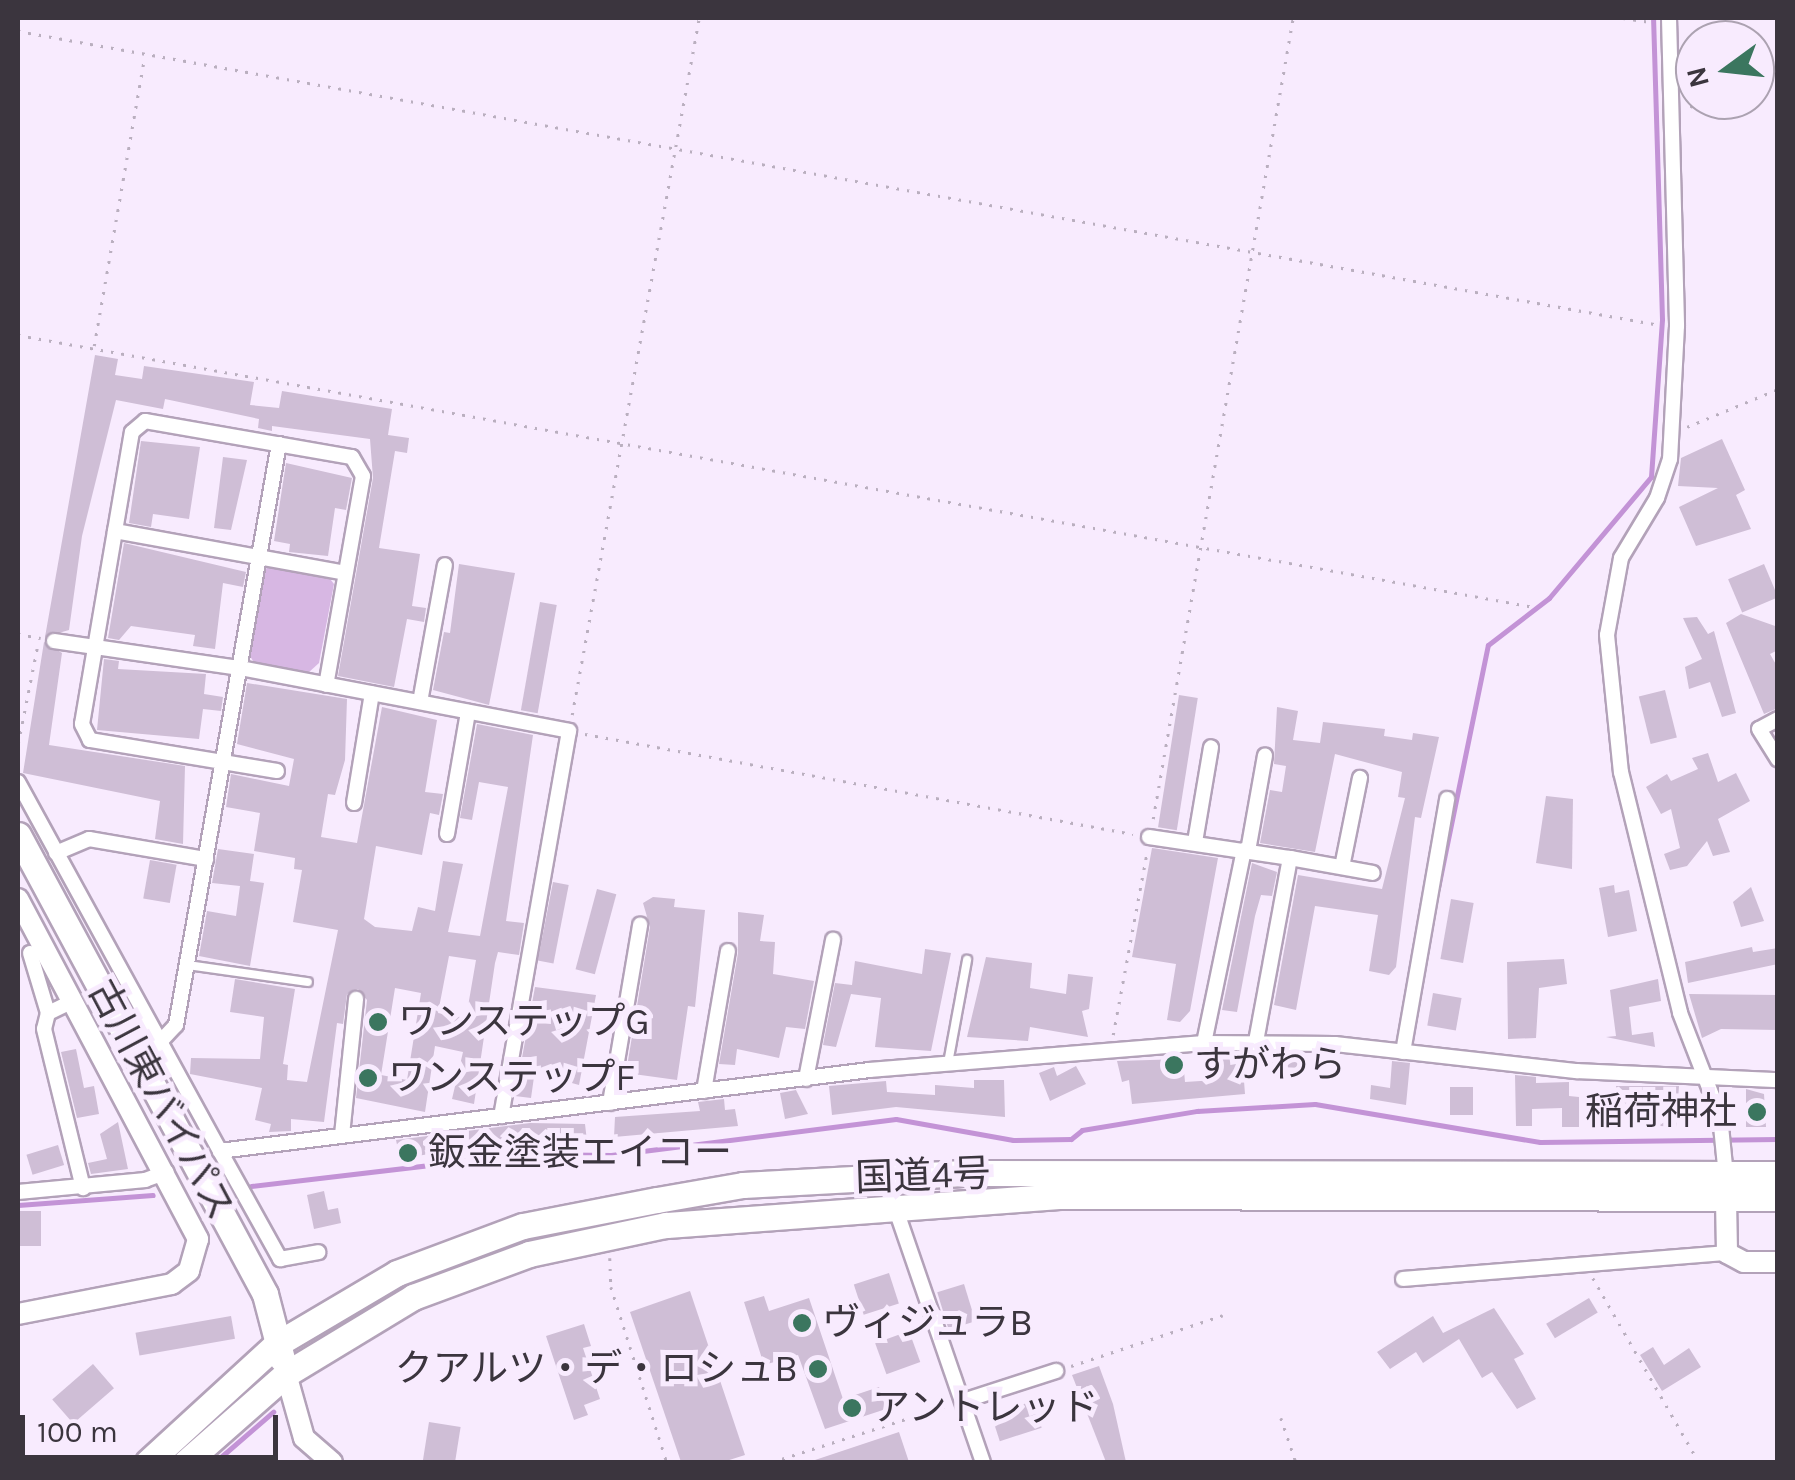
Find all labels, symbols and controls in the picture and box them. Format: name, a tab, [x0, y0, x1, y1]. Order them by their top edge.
north arrow	[1675, 20, 1775, 120]
text: N	[1679, 63, 1716, 91]
street label: 古川東バイパス	[78, 972, 244, 1228]
place label: ワンステップG	[398, 999, 650, 1045]
marker: ワンステップG	[367, 1011, 389, 1033]
place label: すがわら	[1194, 1042, 1346, 1088]
marker: すがわら	[1163, 1054, 1185, 1076]
place label: ワンステップF	[388, 1055, 636, 1101]
marker: ワンステップF	[357, 1067, 379, 1089]
place label: 稲荷神社	[1585, 1089, 1737, 1135]
marker: 稲荷神社	[1746, 1101, 1768, 1123]
place label: 鈑金塗装エイコー	[428, 1130, 732, 1176]
marker: 鈑金塗装エイコー	[397, 1142, 419, 1164]
street label: 国道4号	[855, 1151, 991, 1201]
place label: ヴィジュラB	[822, 1300, 1036, 1346]
marker: ヴィジュラB	[791, 1312, 813, 1334]
place label: クアルツ・デ・ロシュB	[394, 1346, 798, 1392]
marker: クアルツ・デ・ロシュB	[807, 1358, 829, 1380]
place label: アントレッド	[872, 1385, 1100, 1431]
scale bar	[25, 1395, 282, 1457]
marker: アントレッド	[841, 1397, 863, 1419]
text: 100 m	[37, 1414, 118, 1450]

